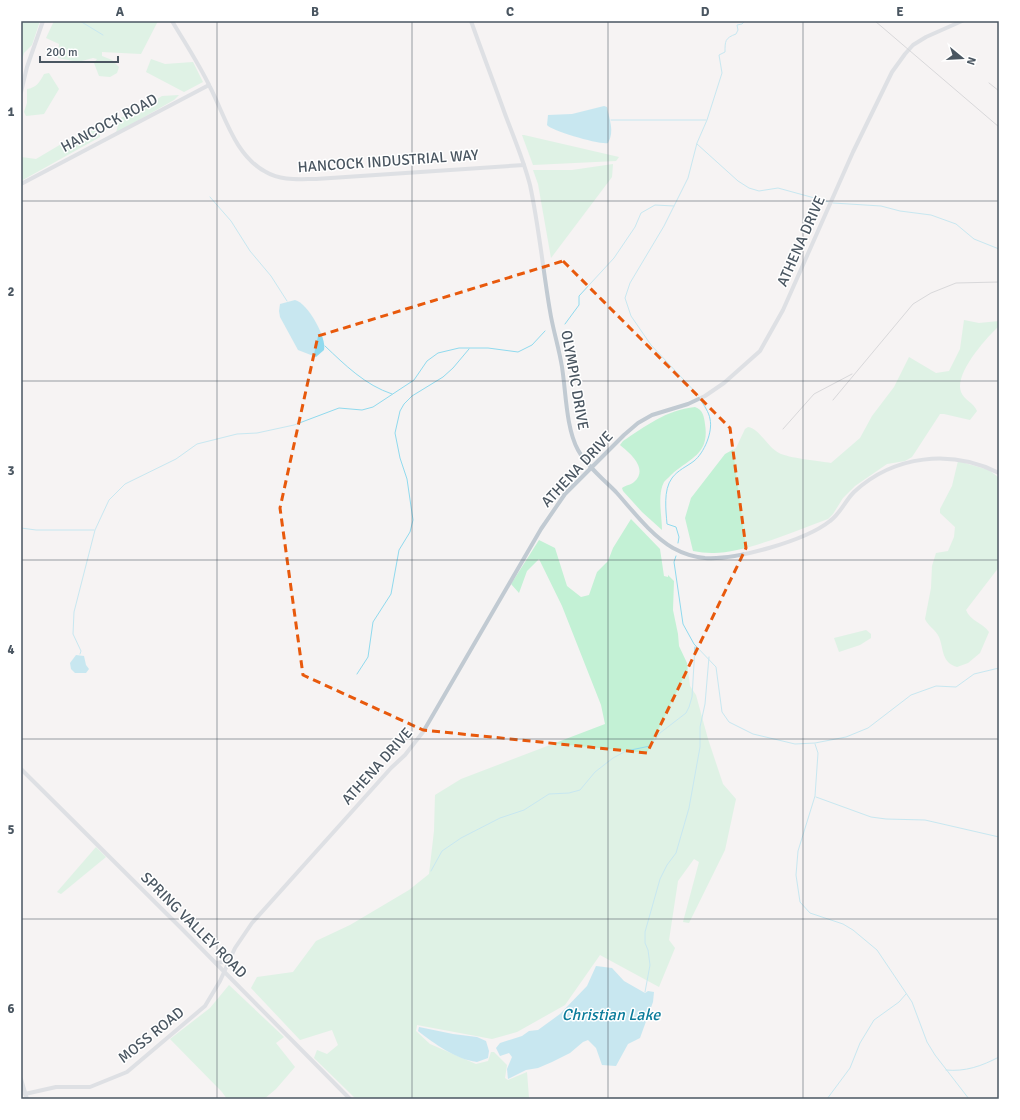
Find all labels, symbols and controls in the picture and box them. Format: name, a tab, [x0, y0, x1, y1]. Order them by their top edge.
text: A	[116, 4, 125, 20]
text: B	[311, 4, 319, 20]
text: C	[506, 4, 514, 20]
text: D	[701, 4, 710, 20]
text: E	[896, 4, 904, 20]
scale bar	[40, 38, 118, 64]
north arrow	[942, 38, 982, 78]
text: 200 m	[46, 45, 78, 60]
text: N	[964, 55, 978, 67]
street label: HANCOCK ROAD	[58, 90, 160, 156]
text: 1	[7, 104, 15, 120]
street label: HANCOCK INDUSTRIAL WAY	[297, 146, 479, 176]
street label: ATHENA DRIVE	[773, 193, 829, 289]
text: 2	[7, 284, 15, 300]
street label: OLYMPIC DRIVE	[557, 329, 593, 431]
street label: ATHENA DRIVE	[537, 427, 617, 511]
text: 3	[7, 463, 15, 479]
text: 4	[7, 642, 15, 658]
street label: ATHENA DRIVE	[338, 724, 416, 808]
text: 5	[7, 822, 15, 838]
street label: SPRING VALLEY ROAD	[137, 868, 251, 982]
text: 6	[7, 1001, 15, 1017]
street label: MOSS ROAD	[115, 1003, 187, 1067]
water label: Christian Lake	[562, 1005, 661, 1025]

